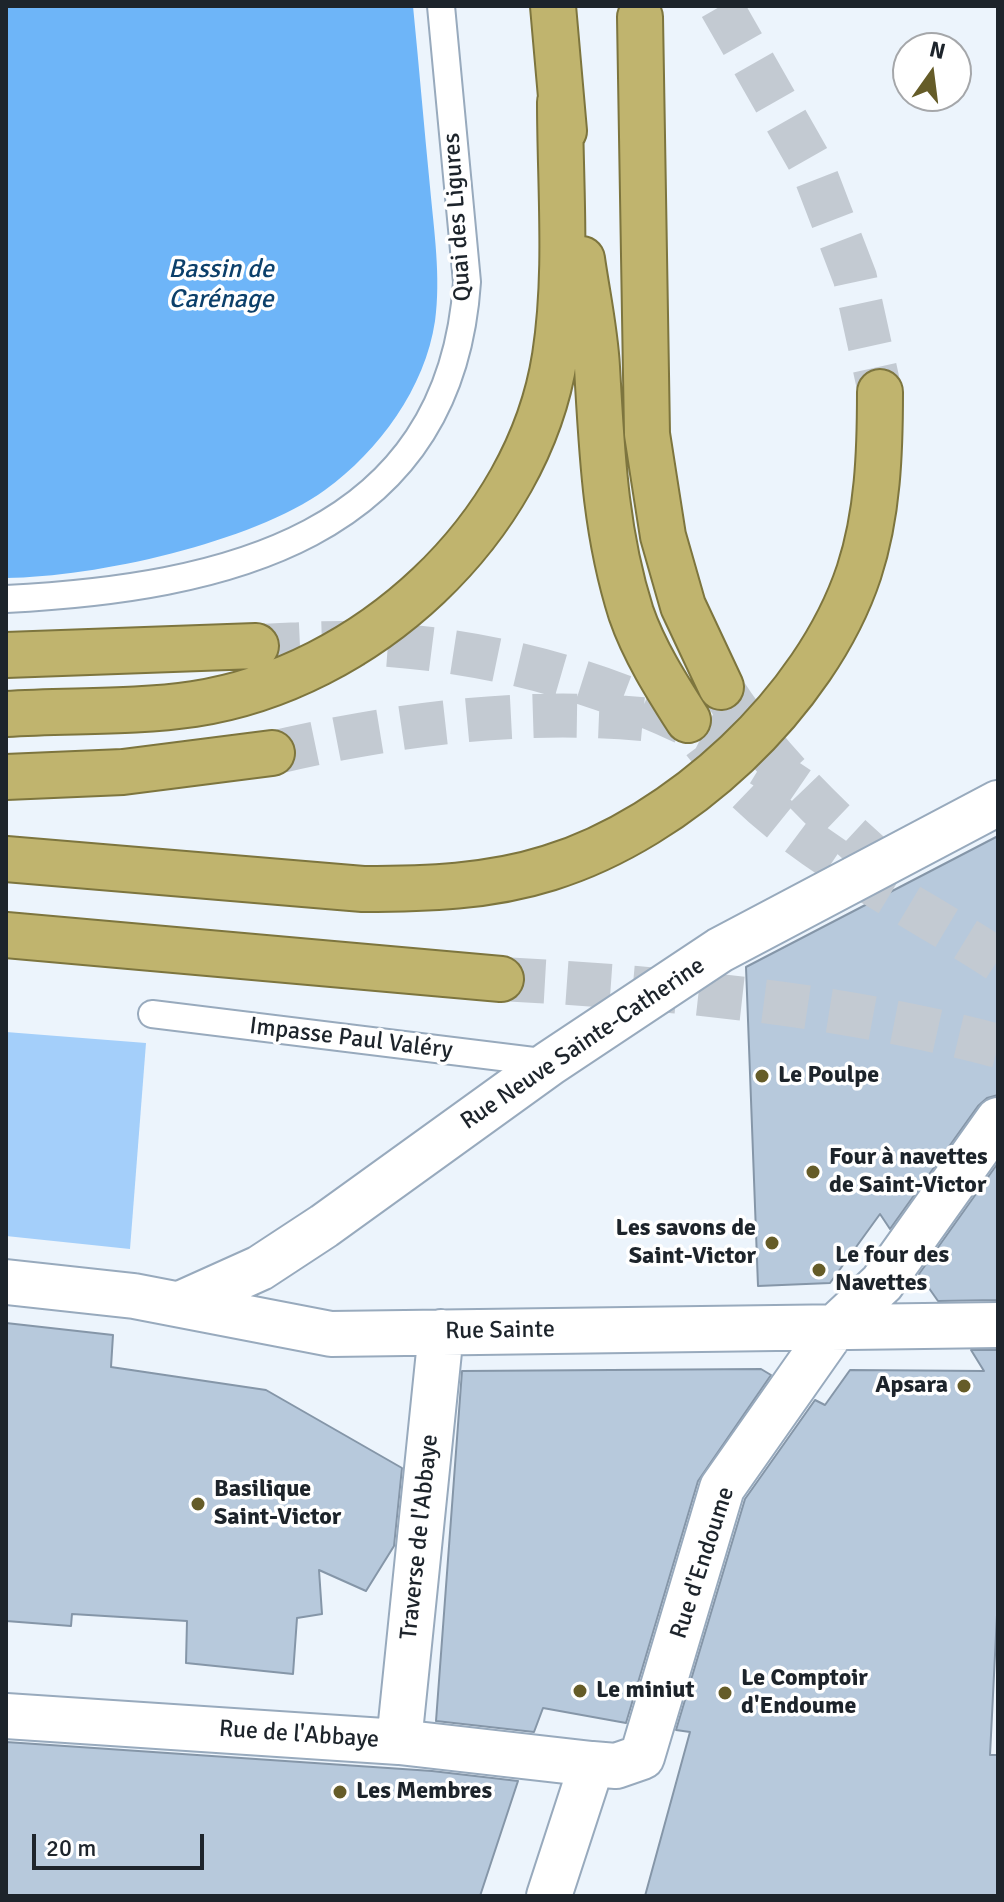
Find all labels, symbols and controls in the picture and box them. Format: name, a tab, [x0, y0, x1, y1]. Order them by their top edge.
north arrow	[892, 32, 972, 112]
text: N	[927, 35, 948, 65]
street label: Quai des Ligures	[438, 132, 478, 302]
water label: Bassin de Carénage	[168, 254, 274, 316]
street label: Rue Neuve Sainte-Catherine	[456, 952, 710, 1136]
street label: Impasse Paul Valéry	[248, 1012, 454, 1066]
place label: Le Poulpe	[778, 1062, 879, 1090]
marker: Le Poulpe	[753, 1067, 771, 1085]
place label: Four à navettes de Saint-Victor	[829, 1144, 988, 1200]
marker: Four à navettes de Saint-Victor	[804, 1163, 822, 1181]
place label: Les savons de Saint-Victor	[616, 1215, 756, 1271]
marker: Les savons de Saint-Victor	[763, 1234, 781, 1252]
place label: Le four des Navettes	[835, 1242, 949, 1298]
marker: Le four des Navettes	[810, 1261, 828, 1279]
street label: Rue Sainte	[445, 1316, 555, 1346]
place label: Apsara	[875, 1372, 948, 1400]
marker: Apsara	[955, 1377, 973, 1395]
street label: Traverse de l'Abbaye	[395, 1433, 445, 1641]
place label: Basilique Saint-Victor	[214, 1476, 341, 1532]
street label: Rue d'Endoume	[665, 1483, 741, 1643]
marker: Basilique Saint-Victor	[189, 1495, 207, 1513]
place label: Le Comptoir d'Endoume	[741, 1665, 868, 1721]
place label: Le miniut	[596, 1677, 695, 1705]
marker: Le miniut	[571, 1682, 589, 1700]
marker: Le Comptoir d'Endoume	[716, 1684, 734, 1702]
street label: Rue de l'Abbaye	[218, 1715, 380, 1755]
place label: Les Membres	[356, 1778, 492, 1806]
marker: Les Membres	[331, 1783, 349, 1801]
scale bar	[36, 1818, 208, 1868]
text: 20 m	[46, 1833, 96, 1863]

